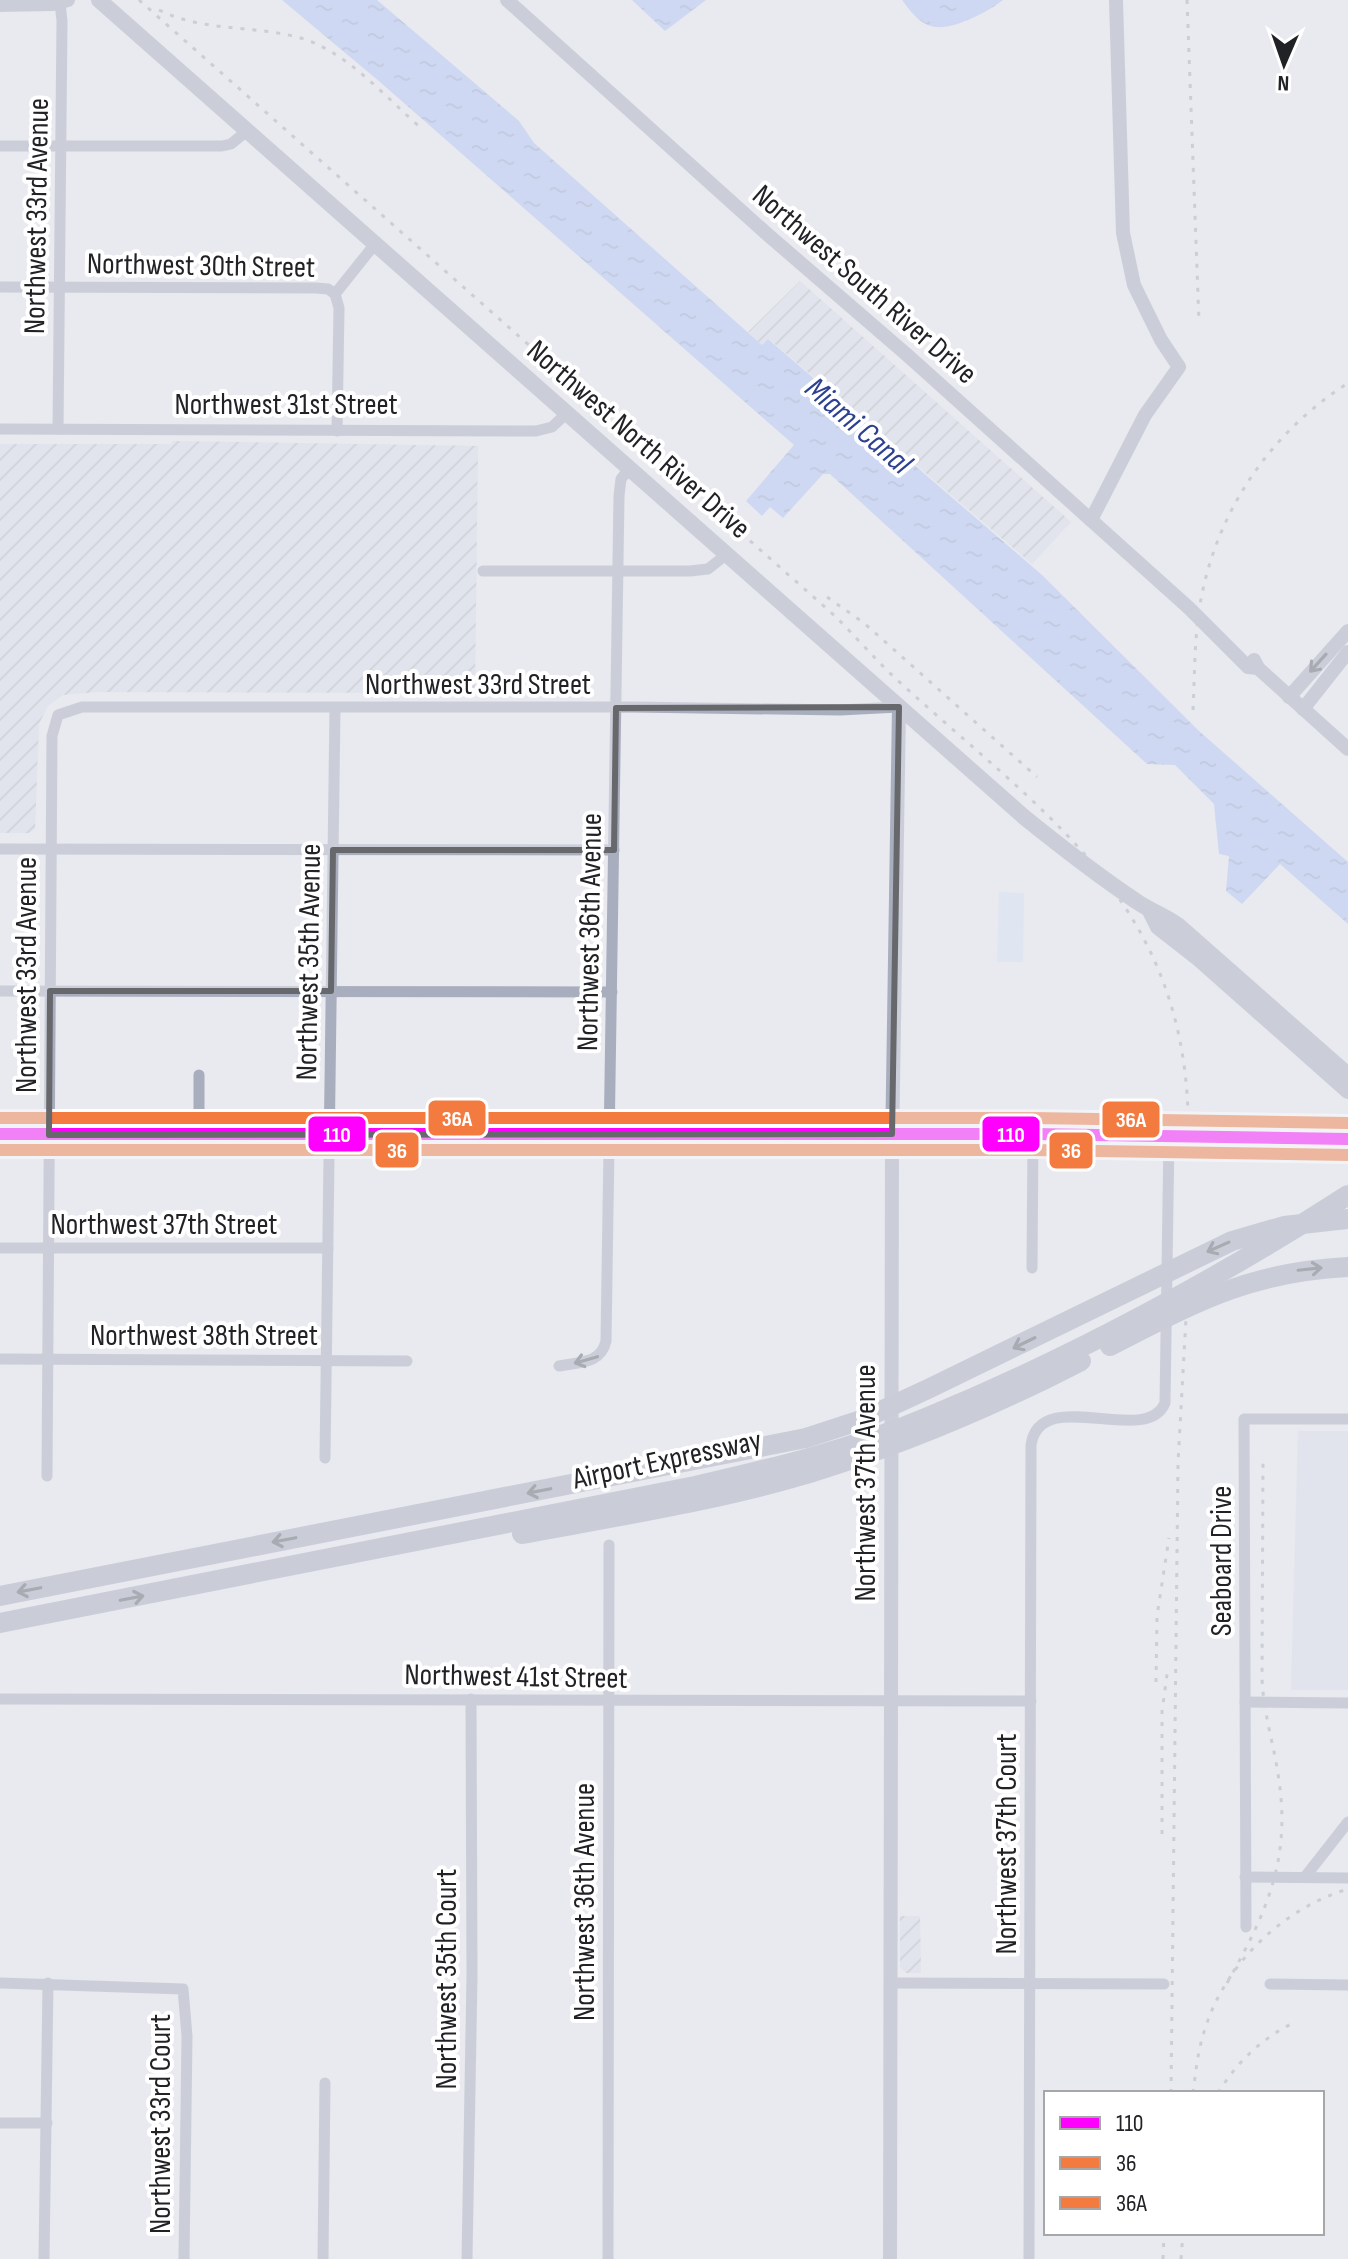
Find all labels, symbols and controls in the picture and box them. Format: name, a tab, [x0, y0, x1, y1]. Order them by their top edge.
north arrow	[1244, 24, 1324, 104]
text: N	[1277, 69, 1290, 96]
street label: Northwest 33rd Avenue	[17, 98, 57, 334]
street label: Northwest South River Drive	[745, 178, 984, 392]
street label: Northwest 30th Street	[87, 246, 315, 286]
street label: Northwest North River Drive	[519, 333, 757, 547]
water label: Miami Canal	[797, 369, 920, 484]
street label: Northwest 31st Street	[174, 387, 398, 423]
one-way arrow	[1309, 652, 1327, 672]
street label: Northwest 33rd Street	[365, 667, 591, 703]
street label: Northwest 36th Avenue	[570, 813, 610, 1051]
street label: Northwest 35th Avenue	[289, 843, 329, 1081]
street label: Northwest 33rd Avenue	[9, 857, 45, 1093]
line badge: 36A	[427, 1099, 487, 1137]
line badge: 36A	[1101, 1100, 1161, 1139]
text: 36A	[442, 1106, 473, 1133]
text: 36A	[1116, 1107, 1147, 1134]
line badge: 110	[307, 1115, 367, 1153]
line badge: 110	[981, 1115, 1041, 1153]
text: 110	[323, 1122, 351, 1149]
text: 110	[997, 1122, 1025, 1149]
line badge: 36	[374, 1131, 420, 1169]
line badge: 36	[1048, 1131, 1094, 1170]
text: 36	[387, 1138, 407, 1165]
text: 36	[1061, 1138, 1081, 1165]
street label: Northwest 37th Street	[50, 1207, 278, 1243]
one-way arrow	[1206, 1241, 1231, 1256]
one-way arrow	[1296, 1262, 1323, 1277]
street label: Northwest 38th Street	[90, 1318, 318, 1354]
one-way arrow	[1012, 1336, 1036, 1351]
one-way arrow	[573, 1353, 599, 1368]
street label: Northwest 37th Avenue	[848, 1364, 884, 1602]
street label: Airport Expressway	[569, 1422, 765, 1498]
one-way arrow	[527, 1484, 553, 1499]
street label: Seaboard Drive	[1204, 1486, 1240, 1636]
one-way arrow	[272, 1534, 297, 1549]
one-way arrow	[17, 1583, 42, 1598]
one-way arrow	[118, 1589, 144, 1604]
street label: Northwest 41st Street	[404, 1657, 628, 1697]
street label: Northwest 37th Court	[989, 1733, 1025, 1955]
street label: Northwest 36th Avenue	[567, 1783, 603, 2021]
street label: Northwest 35th Court	[429, 1869, 465, 2089]
street label: Northwest 33rd Court	[143, 2014, 179, 2234]
legend	[1044, 2091, 1324, 2235]
text: 110	[1116, 2109, 1144, 2138]
text: 36	[1116, 2149, 1137, 2178]
text: 36A	[1116, 2189, 1148, 2218]

